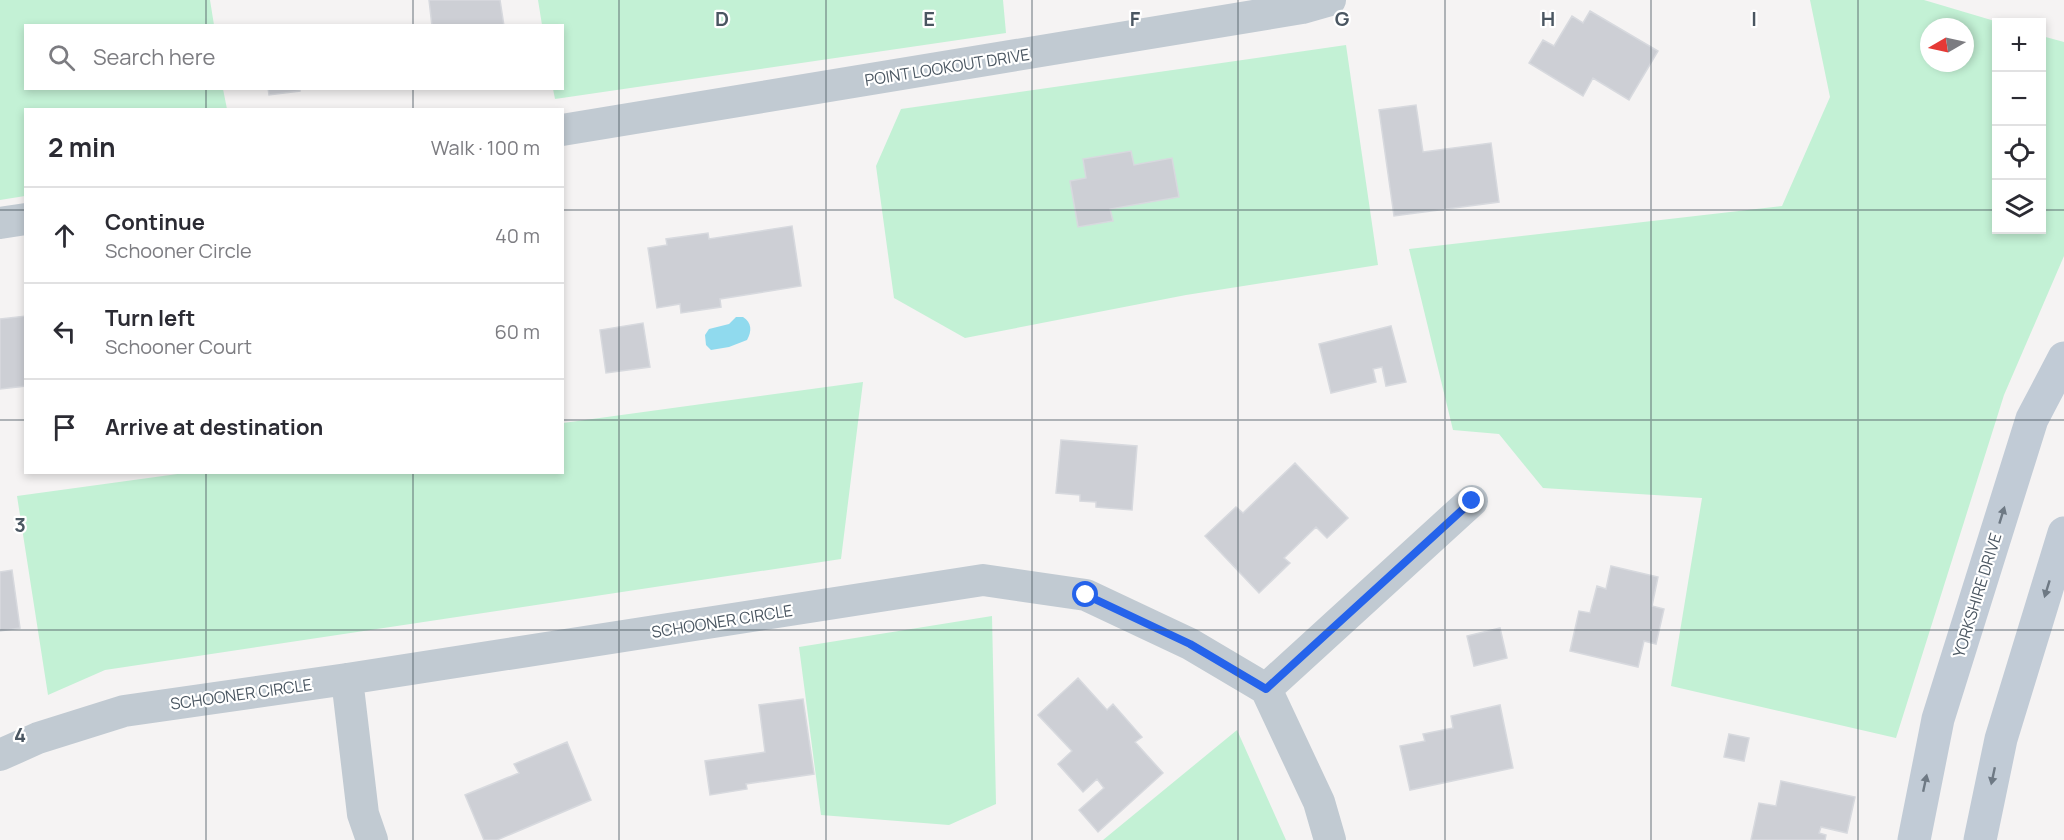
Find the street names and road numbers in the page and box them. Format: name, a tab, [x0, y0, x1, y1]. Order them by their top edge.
street label: POINT LOOKOUT DRIVE	[863, 43, 1031, 91]
street label: YORKSHIRE DRIVE	[1948, 530, 2006, 660]
street label: SCHOONER CIRCLE	[650, 599, 794, 643]
street label: SCHOONER CIRCLE	[169, 673, 313, 715]

